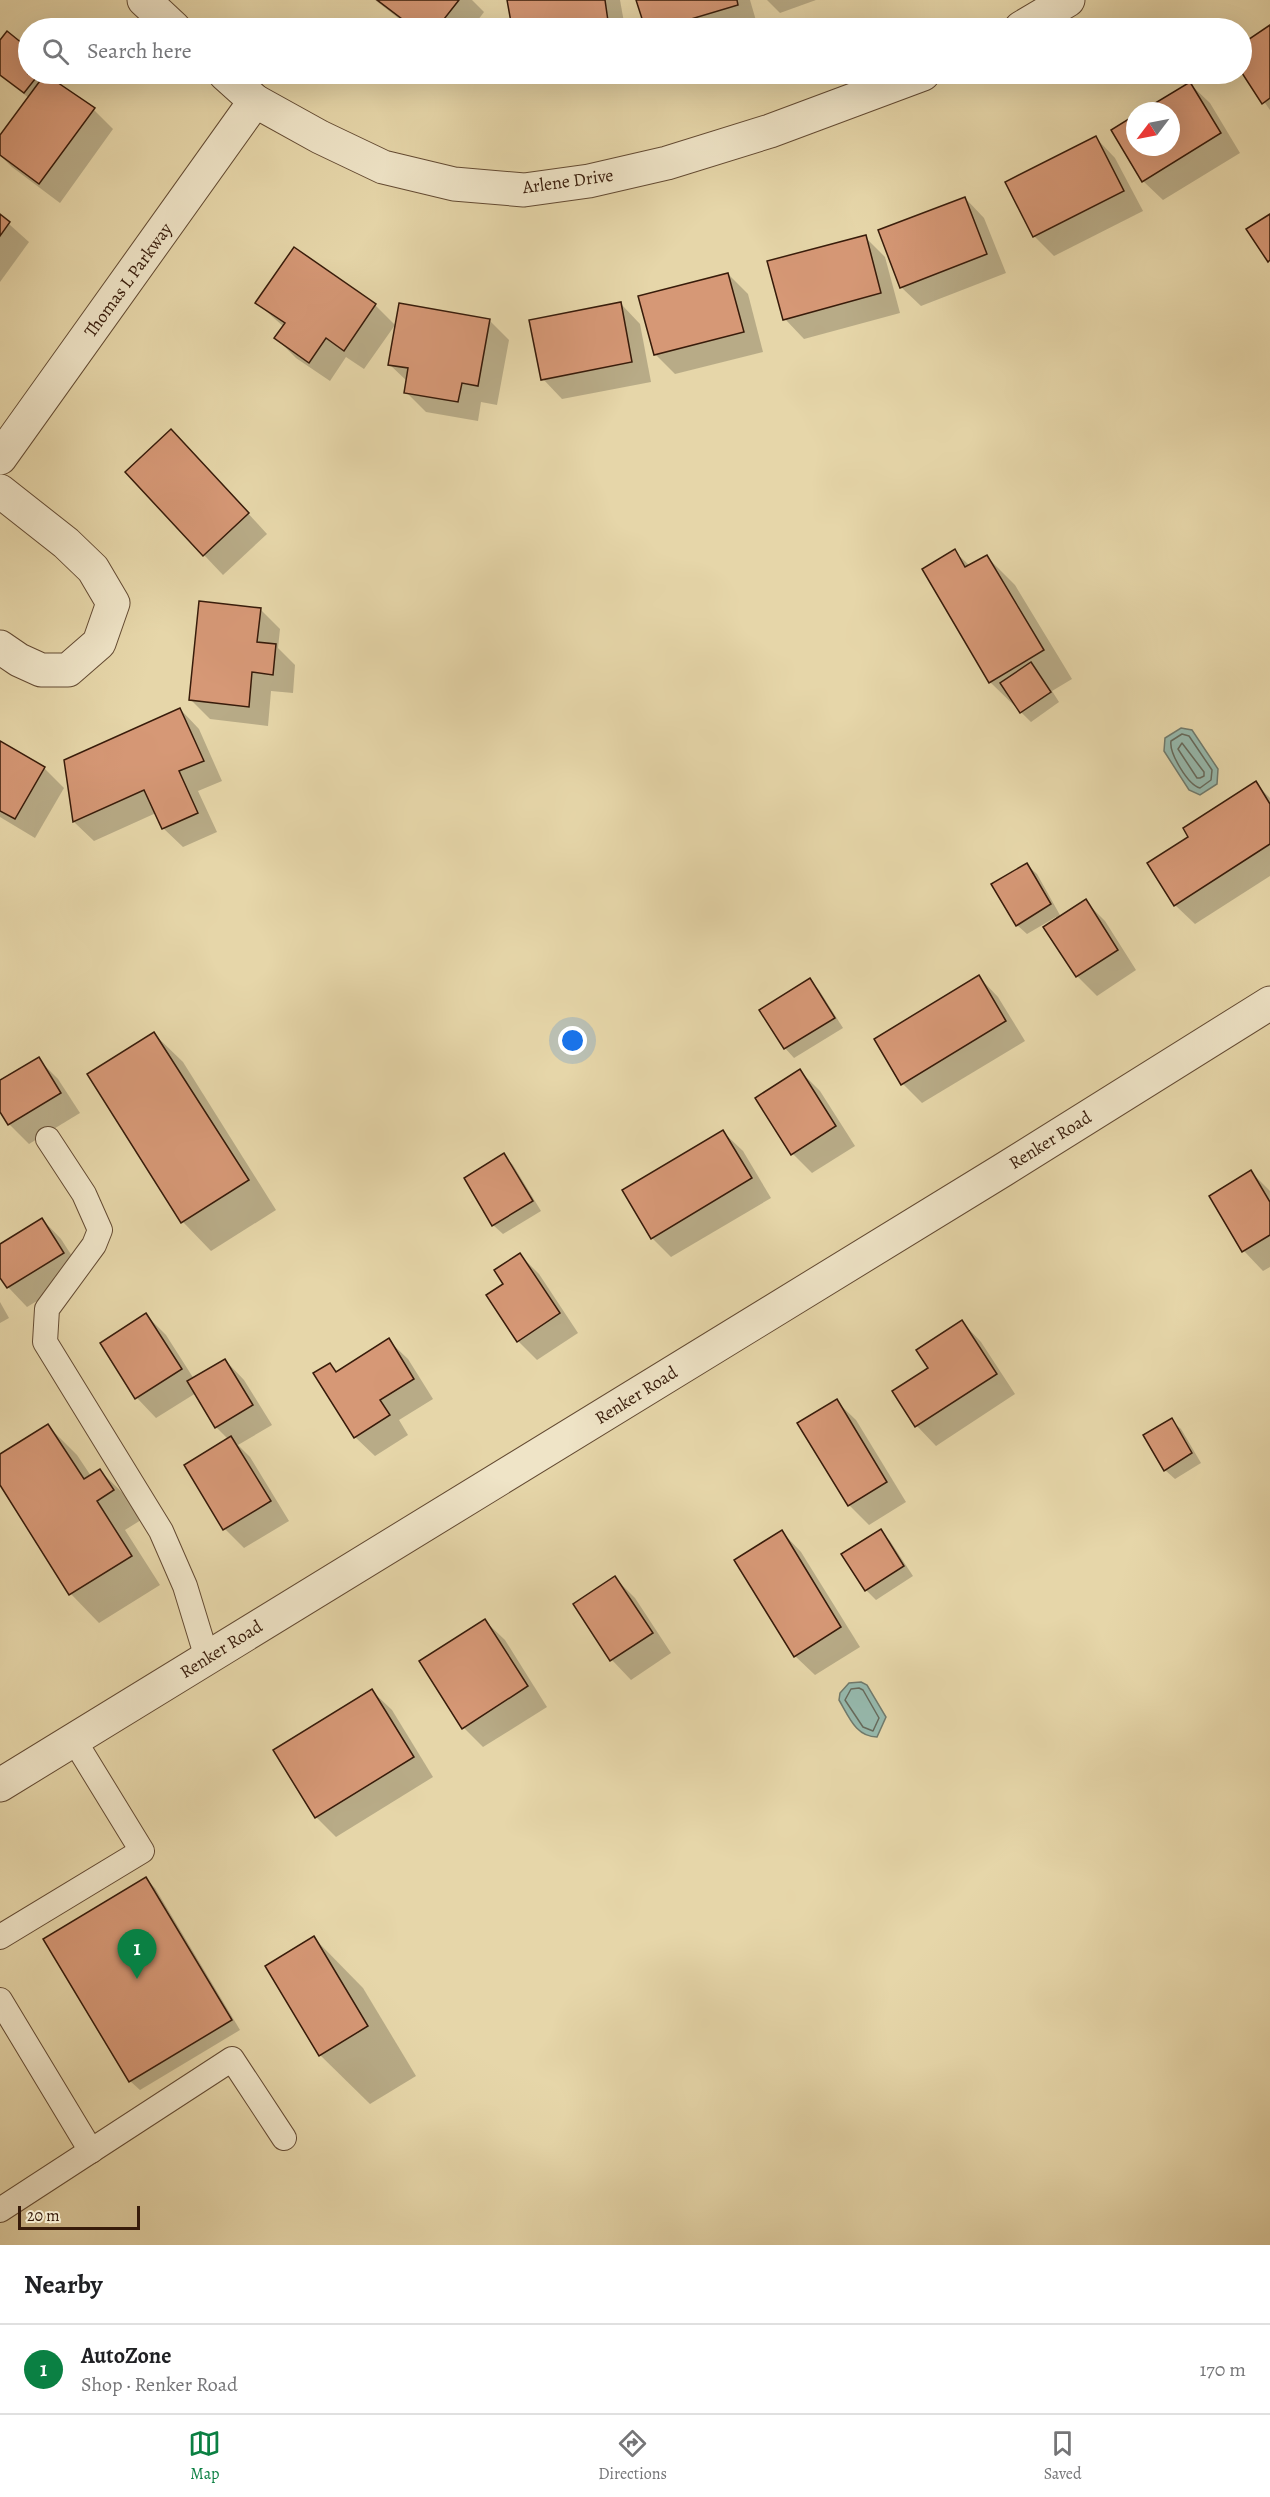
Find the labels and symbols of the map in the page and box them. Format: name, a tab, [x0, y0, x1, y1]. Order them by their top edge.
north arrow	[1126, 102, 1180, 156]
street label: Arlene Drive	[520, 163, 615, 199]
street label: Thomas L Parkway	[78, 217, 178, 342]
your location	[558, 1026, 587, 1055]
street label: Renker Road	[1004, 1105, 1096, 1175]
street label: Renker Road	[590, 1360, 682, 1430]
street label: Renker Road	[175, 1614, 267, 1684]
pin: 1	[118, 1930, 156, 1979]
scale bar	[18, 2203, 140, 2230]

